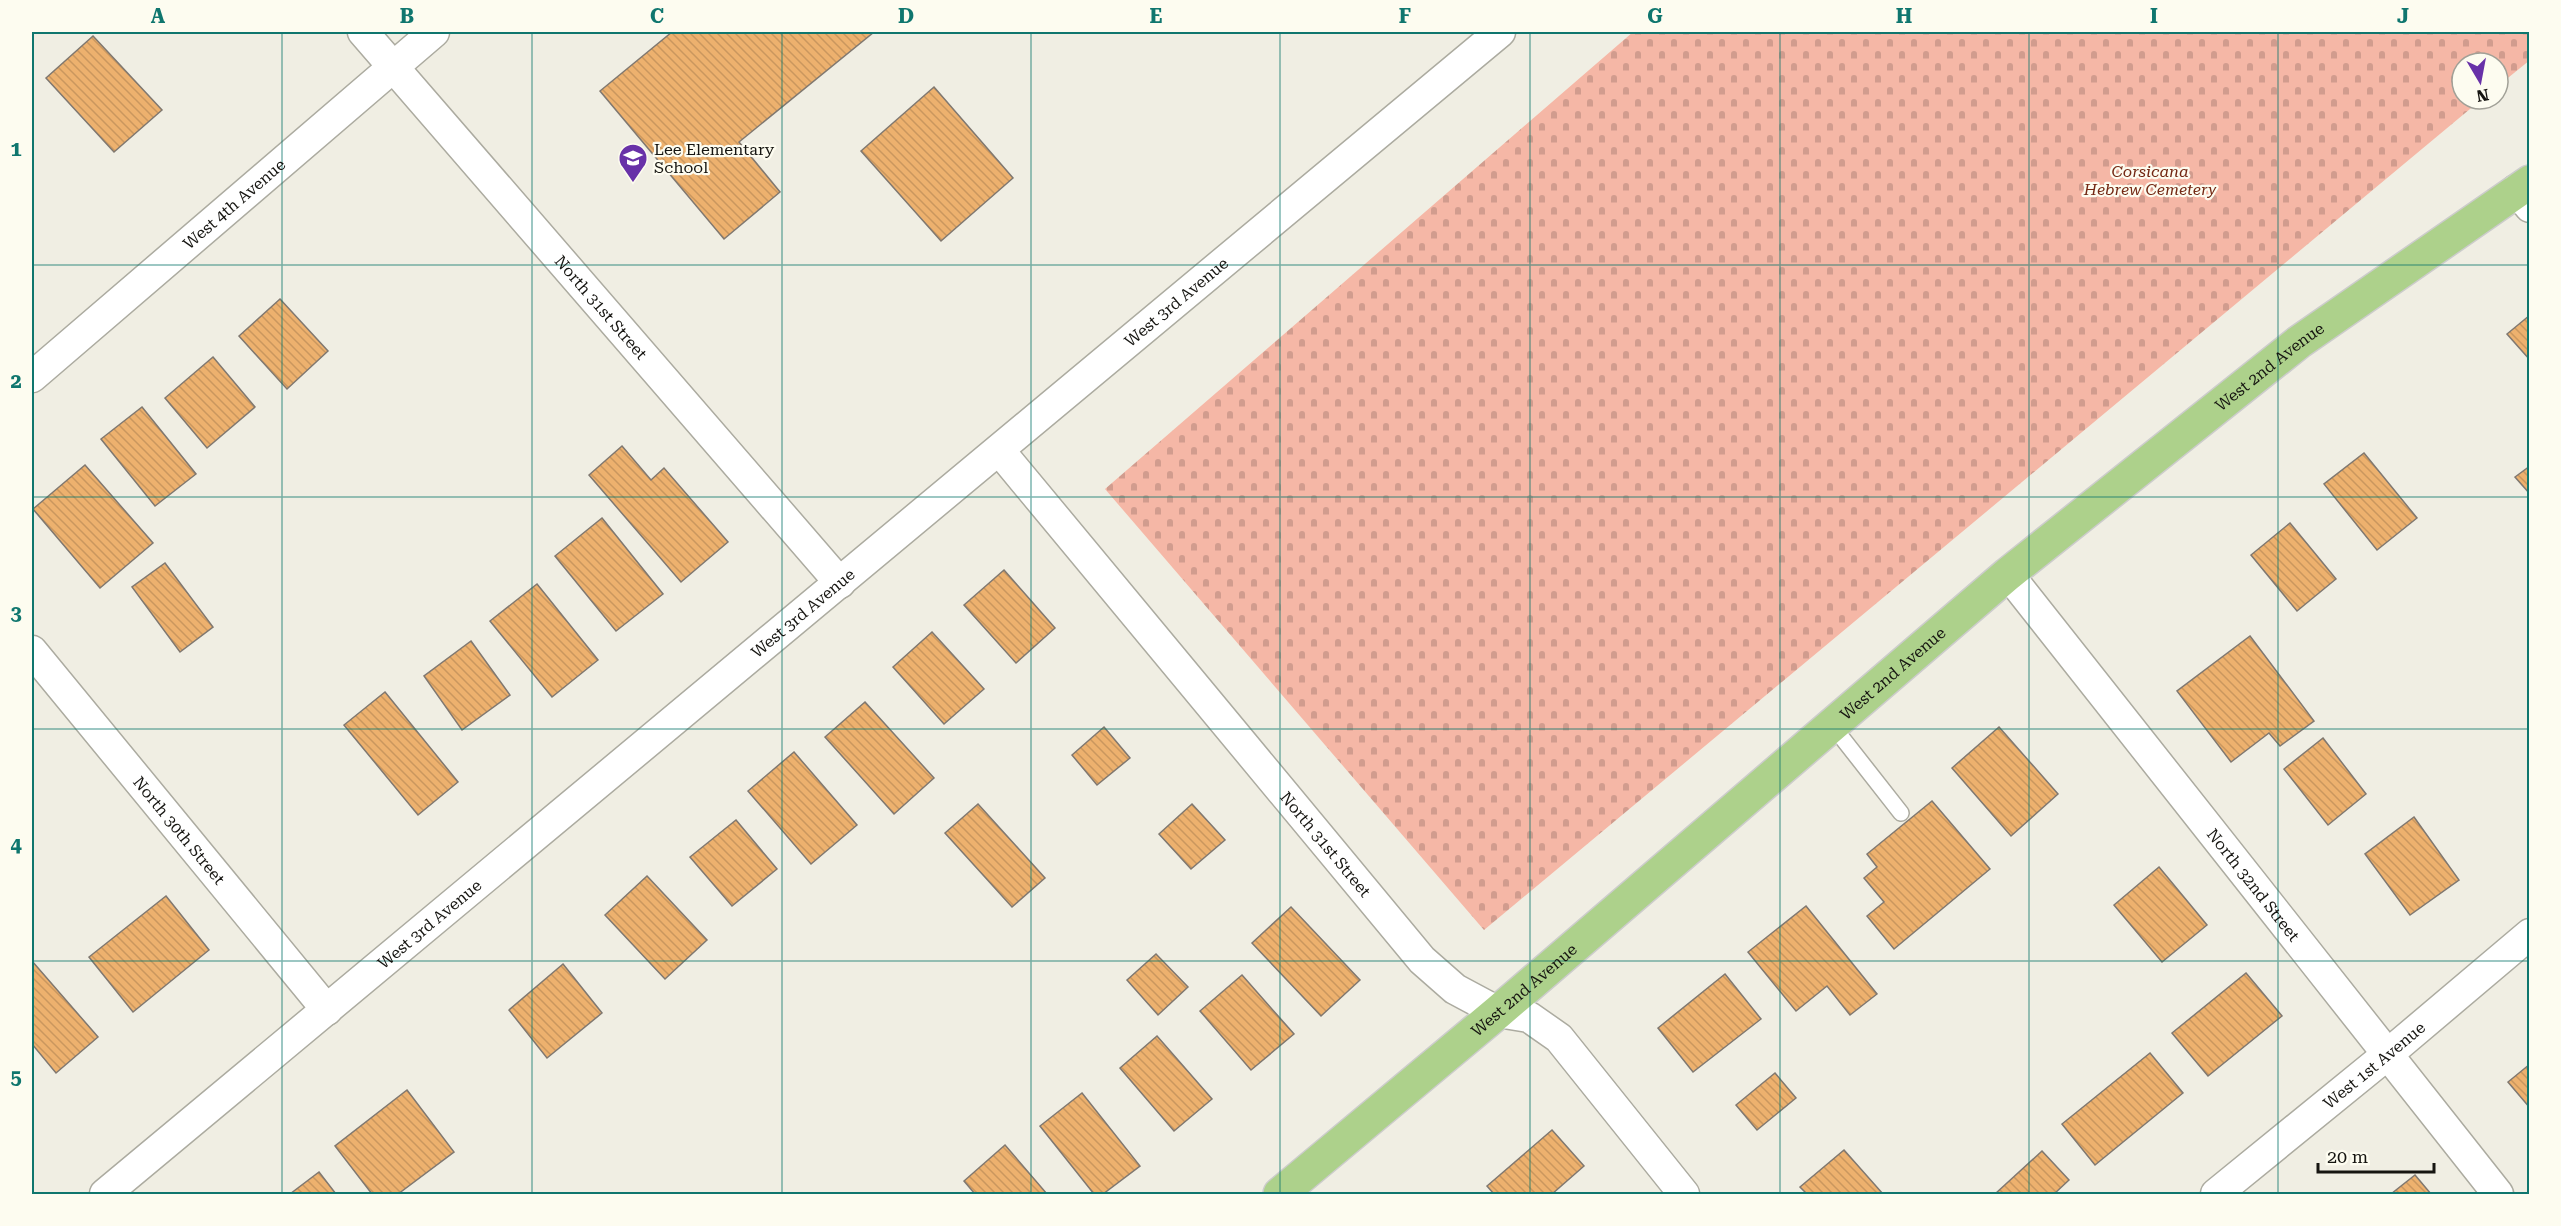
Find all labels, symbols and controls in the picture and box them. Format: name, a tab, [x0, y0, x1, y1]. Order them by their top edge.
text: A	[151, 4, 166, 28]
text: B	[400, 4, 414, 28]
text: C	[650, 4, 664, 28]
text: D	[898, 4, 914, 28]
text: E	[1150, 4, 1163, 28]
text: F	[1399, 4, 1411, 28]
text: G	[1647, 4, 1663, 28]
text: H	[1896, 4, 1912, 28]
text: I	[2150, 4, 2158, 28]
text: J	[2397, 4, 2409, 28]
north arrow	[2450, 51, 2510, 111]
text: N	[2475, 85, 2490, 106]
text: 1	[10, 137, 22, 161]
place label: Lee Elementary School	[654, 140, 775, 177]
school or university icon: Lee Elementary School	[617, 142, 649, 184]
street label: West 4th Avenue	[179, 154, 289, 253]
park label: Corsicana Hebrew Cemetery	[2083, 162, 2217, 199]
street label: North 31st Street	[551, 251, 651, 363]
street label: West 3rd Avenue	[1120, 253, 1232, 350]
street label: West 2nd Avenue	[2211, 318, 2328, 415]
text: 2	[10, 369, 22, 393]
street label: West 3rd Avenue	[747, 564, 859, 661]
text: 3	[10, 601, 22, 625]
street label: West 2nd Avenue	[1836, 623, 1949, 724]
street label: North 30th Street	[129, 772, 229, 888]
street label: North 31st Street	[1277, 788, 1375, 901]
street label: North 32nd Street	[2203, 825, 2304, 945]
text: 4	[10, 833, 22, 857]
street label: West 3rd Avenue	[374, 875, 485, 973]
street label: West 2nd Avenue	[1467, 939, 1581, 1040]
street label: West 1st Avenue	[2319, 1017, 2429, 1112]
text: 5	[10, 1065, 22, 1089]
scale bar	[2318, 1136, 2434, 1174]
text: 20 m	[2327, 1146, 2368, 1167]

